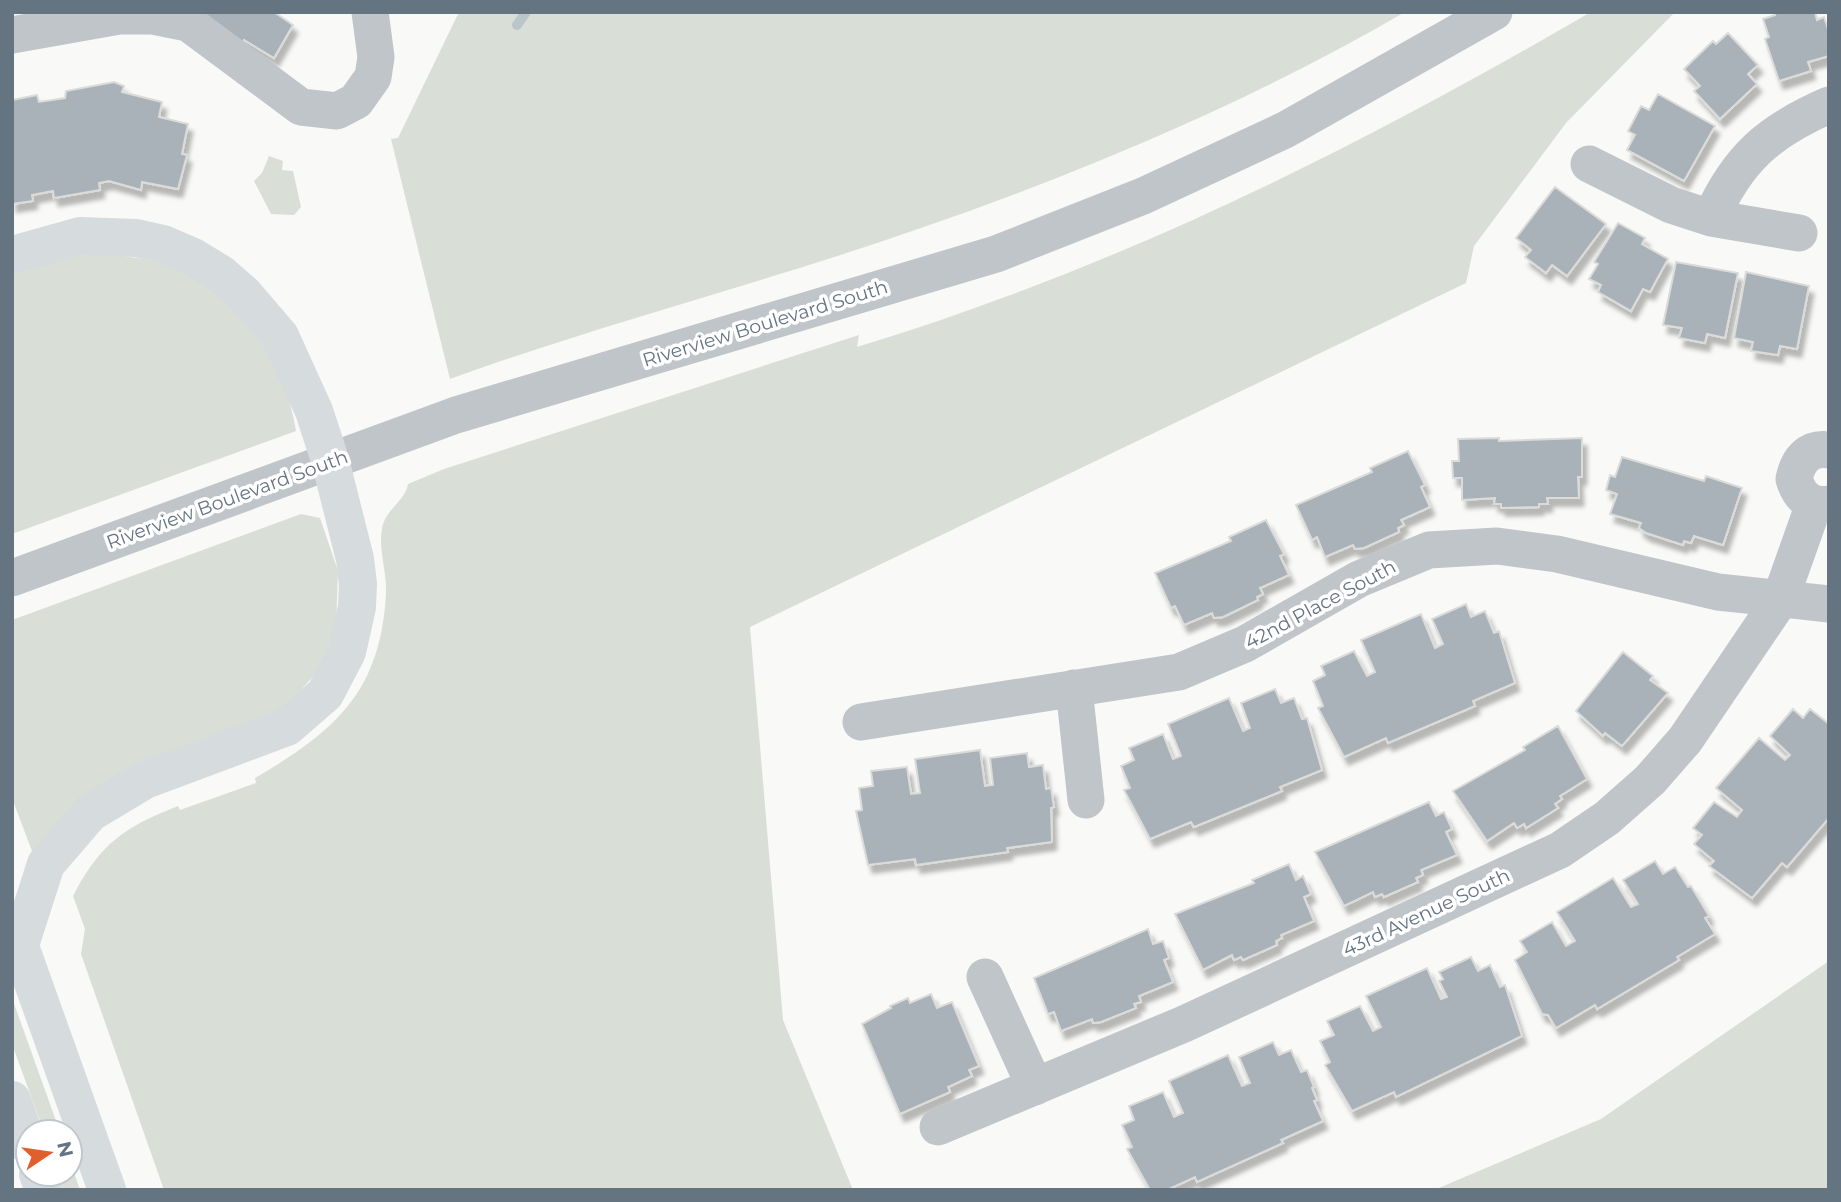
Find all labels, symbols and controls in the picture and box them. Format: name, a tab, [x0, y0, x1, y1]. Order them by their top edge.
street label: Riverview Boulevard South	[640, 275, 891, 372]
street label: Riverview Boulevard South	[103, 445, 351, 554]
street label: 42nd Place South	[1241, 555, 1400, 654]
street label: 43rd Avenue South	[1339, 864, 1513, 961]
north arrow	[14, 1118, 84, 1188]
text: N	[52, 1139, 78, 1159]

